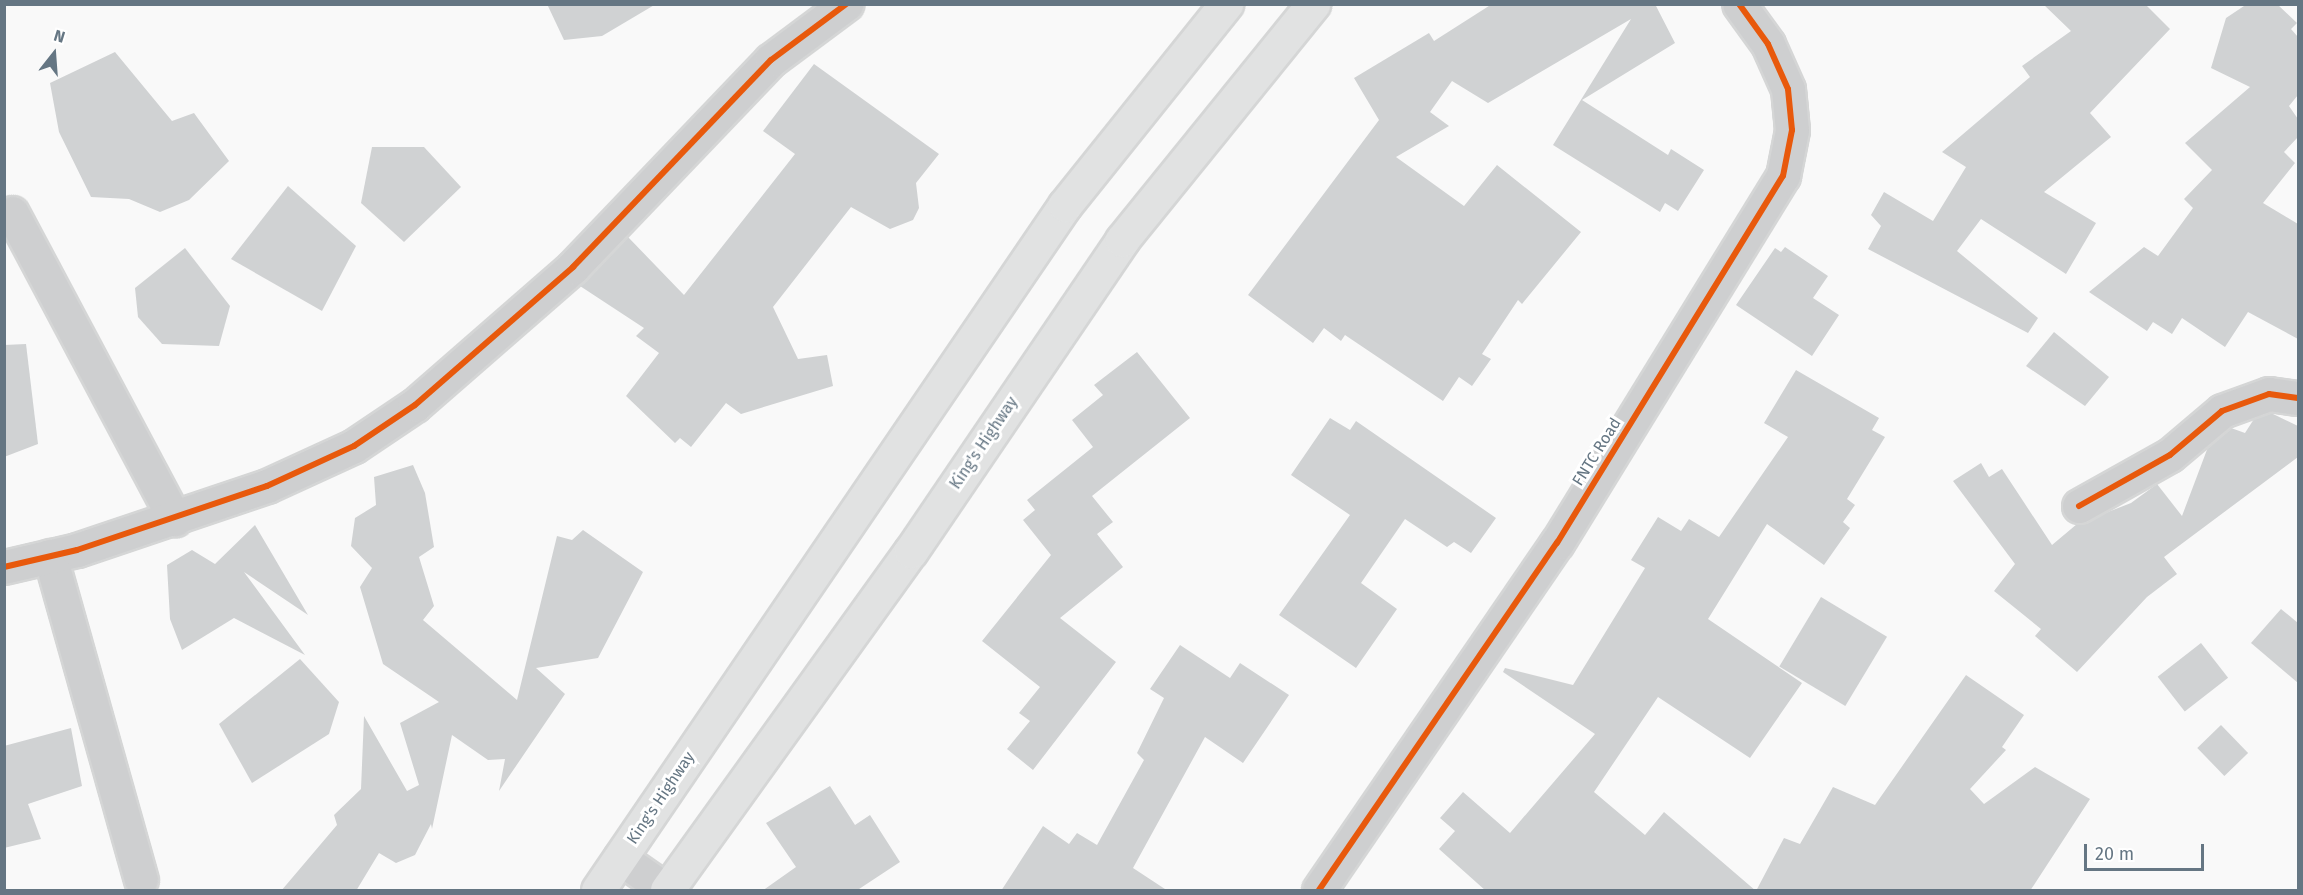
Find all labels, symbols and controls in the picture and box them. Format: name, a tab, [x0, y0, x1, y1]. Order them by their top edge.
north arrow	[24, 24, 84, 84]
text: N	[52, 26, 67, 47]
street label: King's Highway	[946, 393, 1022, 493]
street label: FNTC Road	[1569, 414, 1625, 490]
street label: King's Highway	[623, 748, 699, 848]
scale bar	[2087, 832, 2207, 870]
text: 20 m	[2095, 843, 2134, 865]

